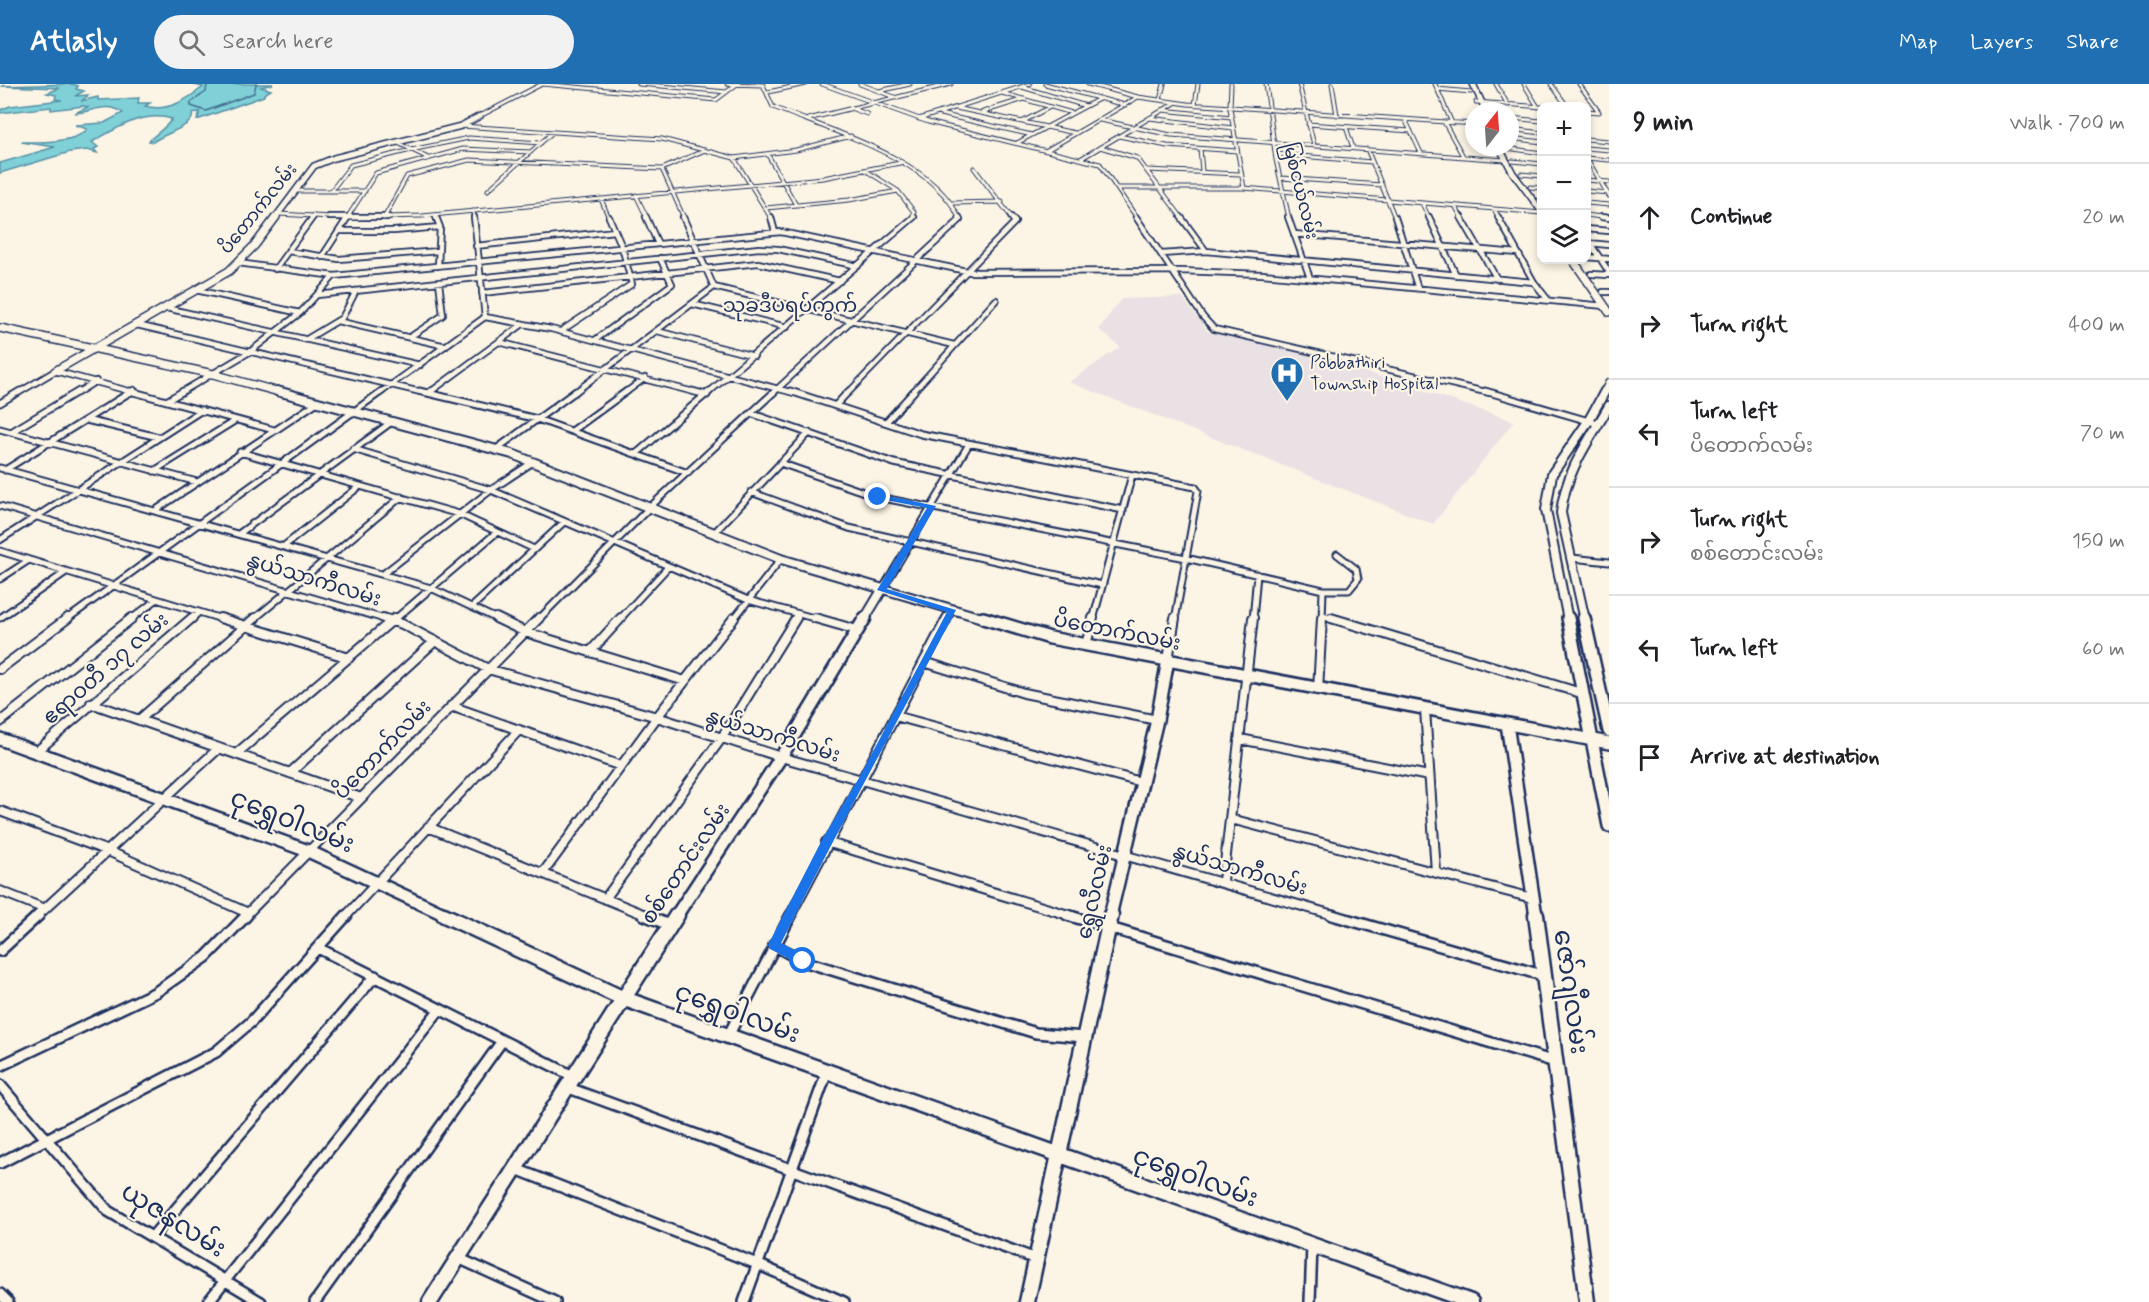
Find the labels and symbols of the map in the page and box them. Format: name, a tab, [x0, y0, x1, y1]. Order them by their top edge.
north arrow	[1465, 102, 1519, 156]
street label: မြစ်ငယ်လမ်း	[1274, 140, 1326, 242]
street label: ပိတောက်လမ်း	[213, 157, 303, 260]
district label: သုခဒီပရပ်ကွက်	[723, 291, 857, 322]
place label: Pobbathiri Township Hospital	[1310, 351, 1438, 396]
hospital icon: Pobbathiri Township Hospital	[1269, 355, 1305, 402]
route end	[864, 483, 890, 509]
street label: နွယ်သာကီလမ်း	[243, 543, 385, 615]
street label: ပိတောက်လမ်း	[1051, 603, 1184, 658]
street label: ဧရာဝတီ ၁၇ လမ်း	[35, 604, 176, 733]
street label: ပိတောက်လမ်း	[326, 692, 438, 806]
street label: နွယ်သာကီလမ်း	[702, 699, 844, 771]
street label: ငုရွှေဝါလမ်း	[224, 780, 360, 864]
street label: စစ်တောင်းလမ်း	[633, 796, 737, 930]
street label: နွယ်သာကီလမ်း	[1169, 835, 1311, 904]
street label: ရွှေလီလမ်း	[1068, 841, 1121, 942]
street label: ဇော်ဂျီလမ်း	[1542, 927, 1598, 1057]
route start	[789, 947, 815, 973]
street label: ငုရွှေဝါလမ်း	[669, 974, 805, 1054]
street label: ငုရွှေဝါလမ်း	[1127, 1138, 1263, 1218]
street label: ယုဇနလမ်း	[113, 1174, 233, 1268]

